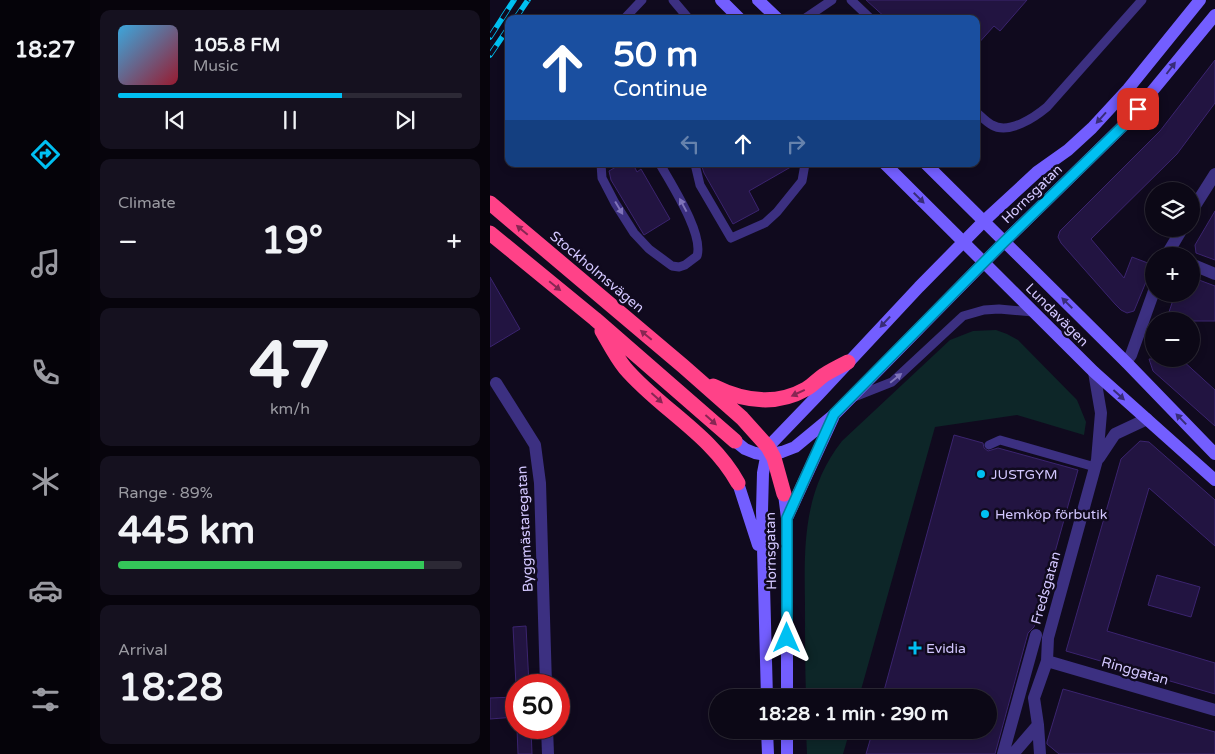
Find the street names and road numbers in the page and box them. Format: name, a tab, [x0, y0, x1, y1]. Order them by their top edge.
street label: Hornsgatan	[998, 161, 1066, 227]
street label: Stockholmsvägen	[546, 228, 648, 316]
street label: Lundavägen	[1022, 280, 1092, 350]
street label: Byggmästaregatan	[513, 465, 537, 593]
street label: Hornsgatan	[762, 512, 780, 590]
street label: Fredsgatan	[1027, 550, 1065, 626]
street label: Ringgatan	[1099, 653, 1171, 689]

